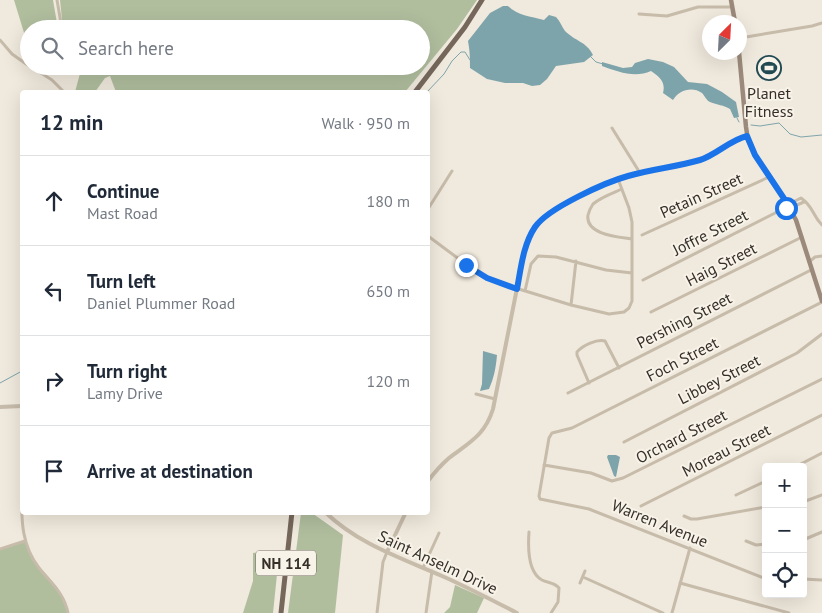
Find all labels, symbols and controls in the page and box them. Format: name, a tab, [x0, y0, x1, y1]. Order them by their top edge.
north arrow	[702, 15, 747, 60]
search box	[20, 20, 430, 75]
icon: search	[38, 34, 66, 62]
text: Search here	[78, 36, 174, 60]
sports icon: Planet Fitness	[756, 55, 782, 81]
place label: Planet Fitness	[745, 83, 793, 121]
text: 12 min	[40, 109, 103, 136]
text: Walk · 950 m	[321, 113, 410, 133]
street label: Petain Street	[657, 168, 746, 222]
text: Continue	[87, 179, 159, 203]
icon: ahead	[40, 187, 68, 215]
text: 180 m	[367, 191, 410, 211]
route start	[775, 197, 798, 220]
text: Mast Road	[87, 203, 158, 223]
street label: Joffre Street	[668, 204, 752, 260]
street label: Haig Street	[682, 237, 760, 290]
route end	[455, 254, 478, 277]
text: Turn left	[87, 269, 156, 293]
icon: left	[40, 277, 68, 305]
text: 650 m	[367, 281, 410, 301]
street label: Pershing Street	[633, 287, 735, 353]
text: Daniel Plummer Road	[87, 293, 235, 313]
street label: Foch Street	[643, 332, 722, 386]
street label: Libbey Street	[675, 349, 764, 408]
text: Turn right	[87, 359, 167, 383]
icon: right	[40, 367, 68, 395]
text: 120 m	[367, 371, 410, 391]
text: Lamy Drive	[87, 383, 163, 403]
street label: Orchard Street	[632, 404, 730, 467]
street label: Moreau Street	[678, 419, 774, 481]
icon: arrive	[40, 457, 68, 485]
text: Arrive at destination	[87, 459, 253, 483]
map controls	[762, 463, 807, 598]
button: +	[762, 463, 807, 508]
street label: Warren Avenue	[609, 495, 711, 551]
button: −	[762, 508, 807, 553]
street label: Saint Anselm Drive	[375, 526, 501, 598]
road number: NH 114	[256, 550, 316, 576]
button: locate	[762, 553, 807, 598]

